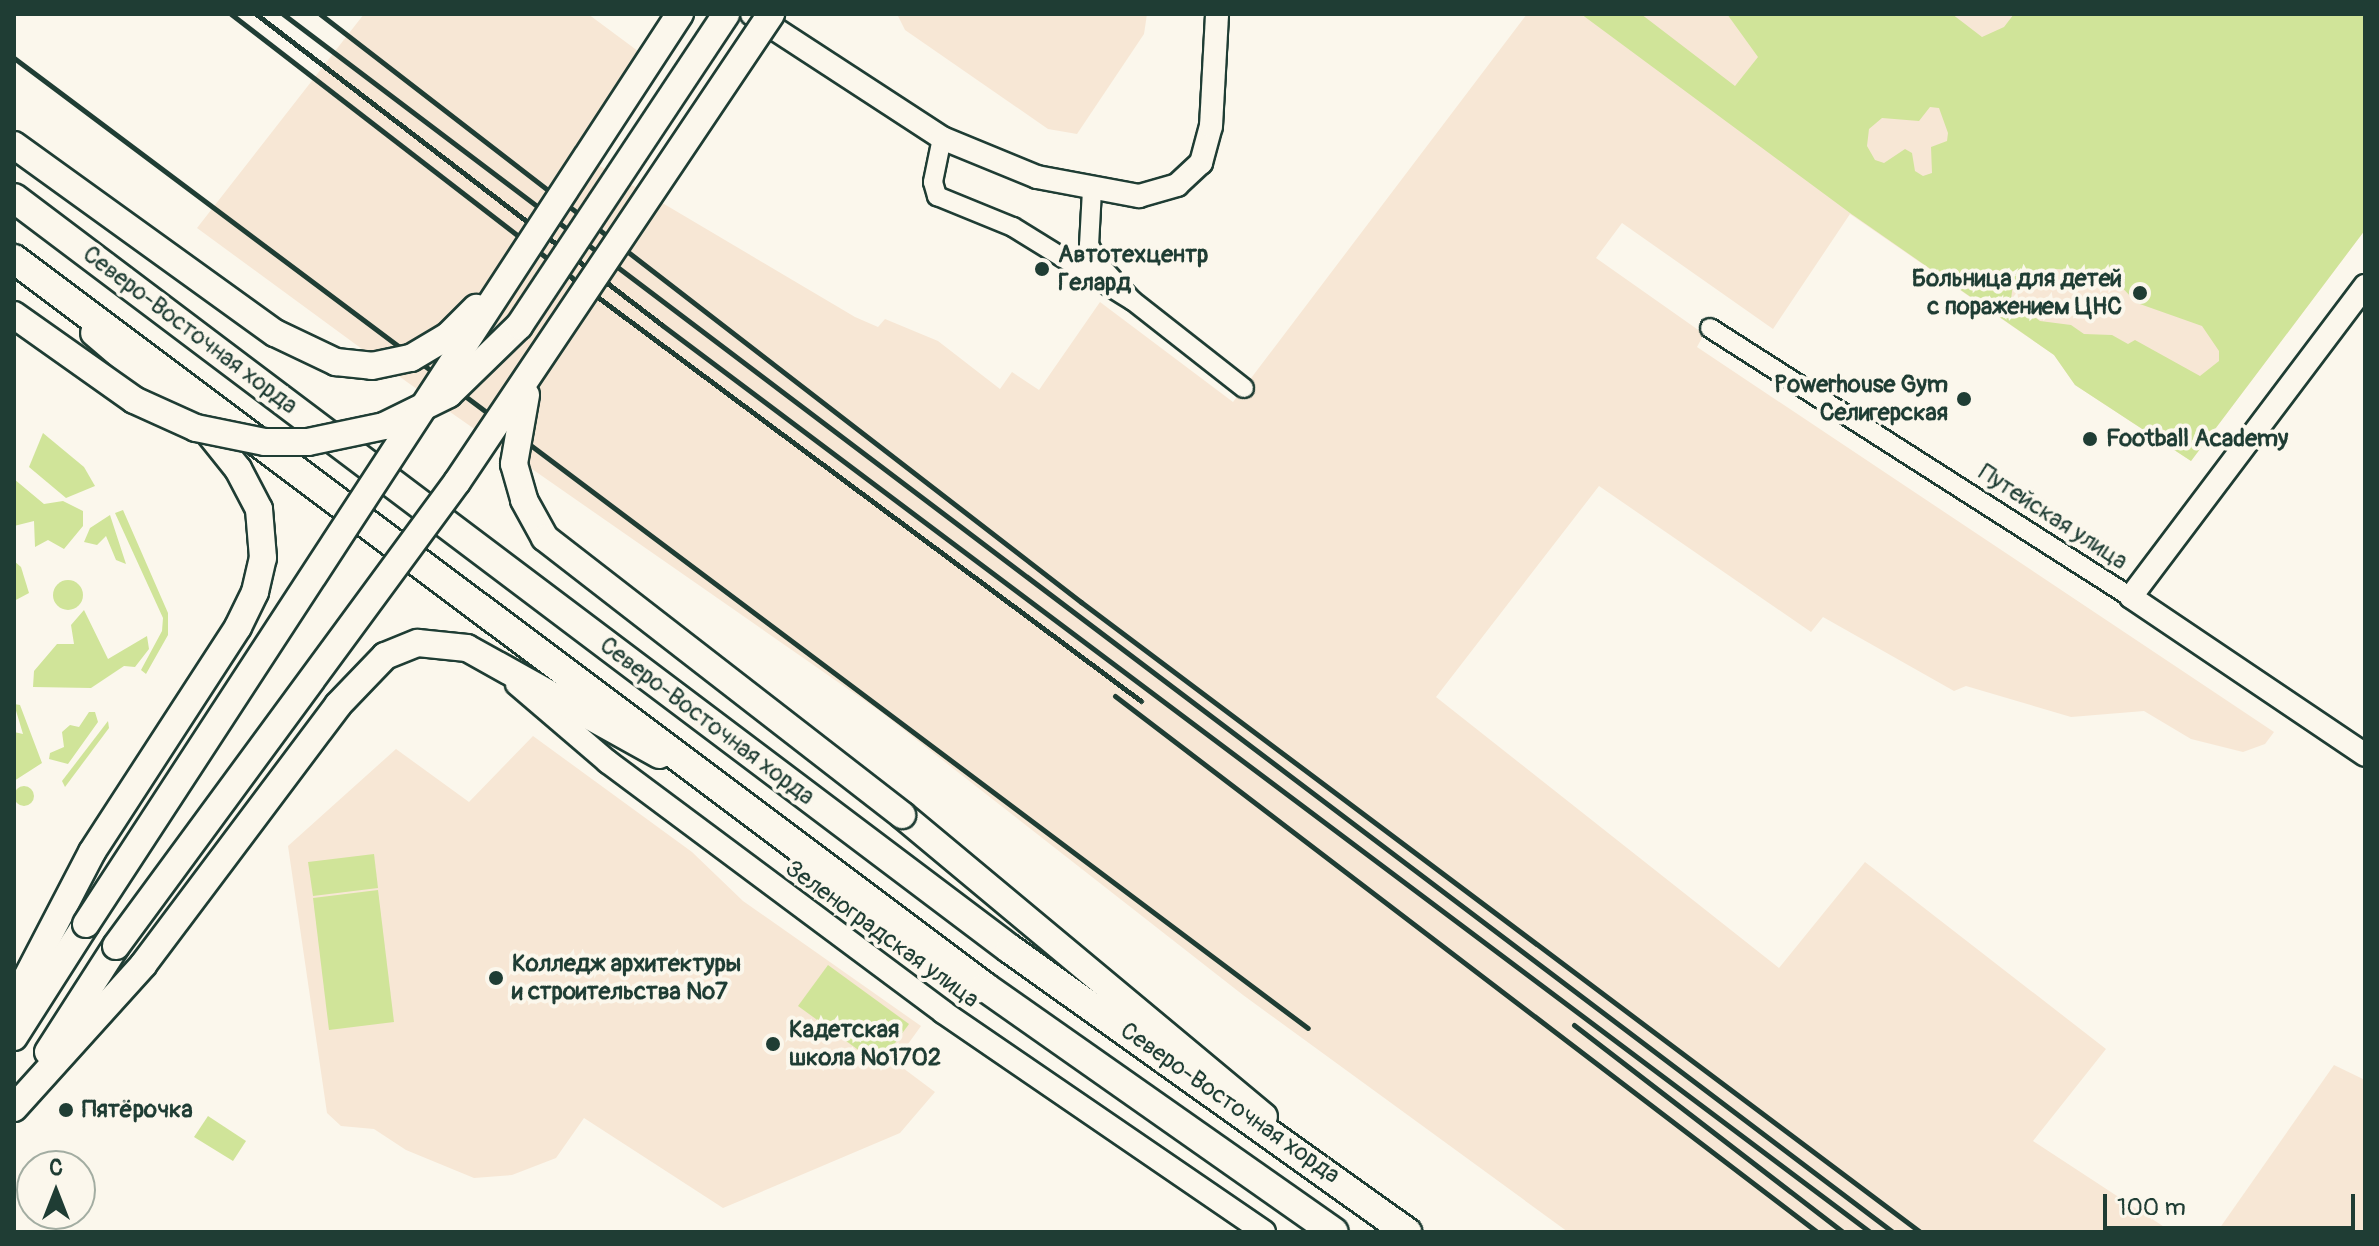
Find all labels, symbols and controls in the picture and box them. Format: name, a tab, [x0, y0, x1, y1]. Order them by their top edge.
street label: Северо-Восточная хорда	[77, 240, 303, 420]
place label: Автотехцентр Гелард	[1058, 241, 1208, 297]
marker: Автотехцентр Гелард	[1033, 260, 1051, 278]
place label: Больница для детей с поражением ЦНС	[1912, 265, 2122, 321]
marker: Больница для детей с поражением ЦНС	[2129, 282, 2151, 304]
place label: Powerhouse Gym Селигерская	[1774, 371, 1948, 427]
marker: Powerhouse Gym Селигерская	[1955, 390, 1973, 408]
place label: Football Academy	[2106, 425, 2288, 453]
marker: Football Academy	[2081, 430, 2099, 448]
street label: Путейская улица	[1973, 458, 2133, 576]
street label: Северо-Восточная хорда	[594, 631, 820, 811]
street label: Зеленоградская улица	[779, 854, 985, 1014]
place label: Колледж архитектуры и строительства №7	[512, 950, 741, 1006]
marker: Колледж архитектуры и строительства №7	[487, 969, 505, 987]
place label: Кадетская школа №1702	[789, 1016, 941, 1072]
street label: Северо-Восточная хорда	[1115, 1016, 1345, 1190]
marker: Кадетская школа №1702	[764, 1035, 782, 1053]
place label: Пятёрочка	[82, 1096, 193, 1124]
marker: Пятёрочка	[57, 1101, 75, 1119]
north arrow	[16, 1150, 96, 1230]
text: С	[49, 1154, 63, 1182]
scale bar	[2107, 1178, 2359, 1228]
text: 100 m	[2117, 1193, 2186, 1222]

